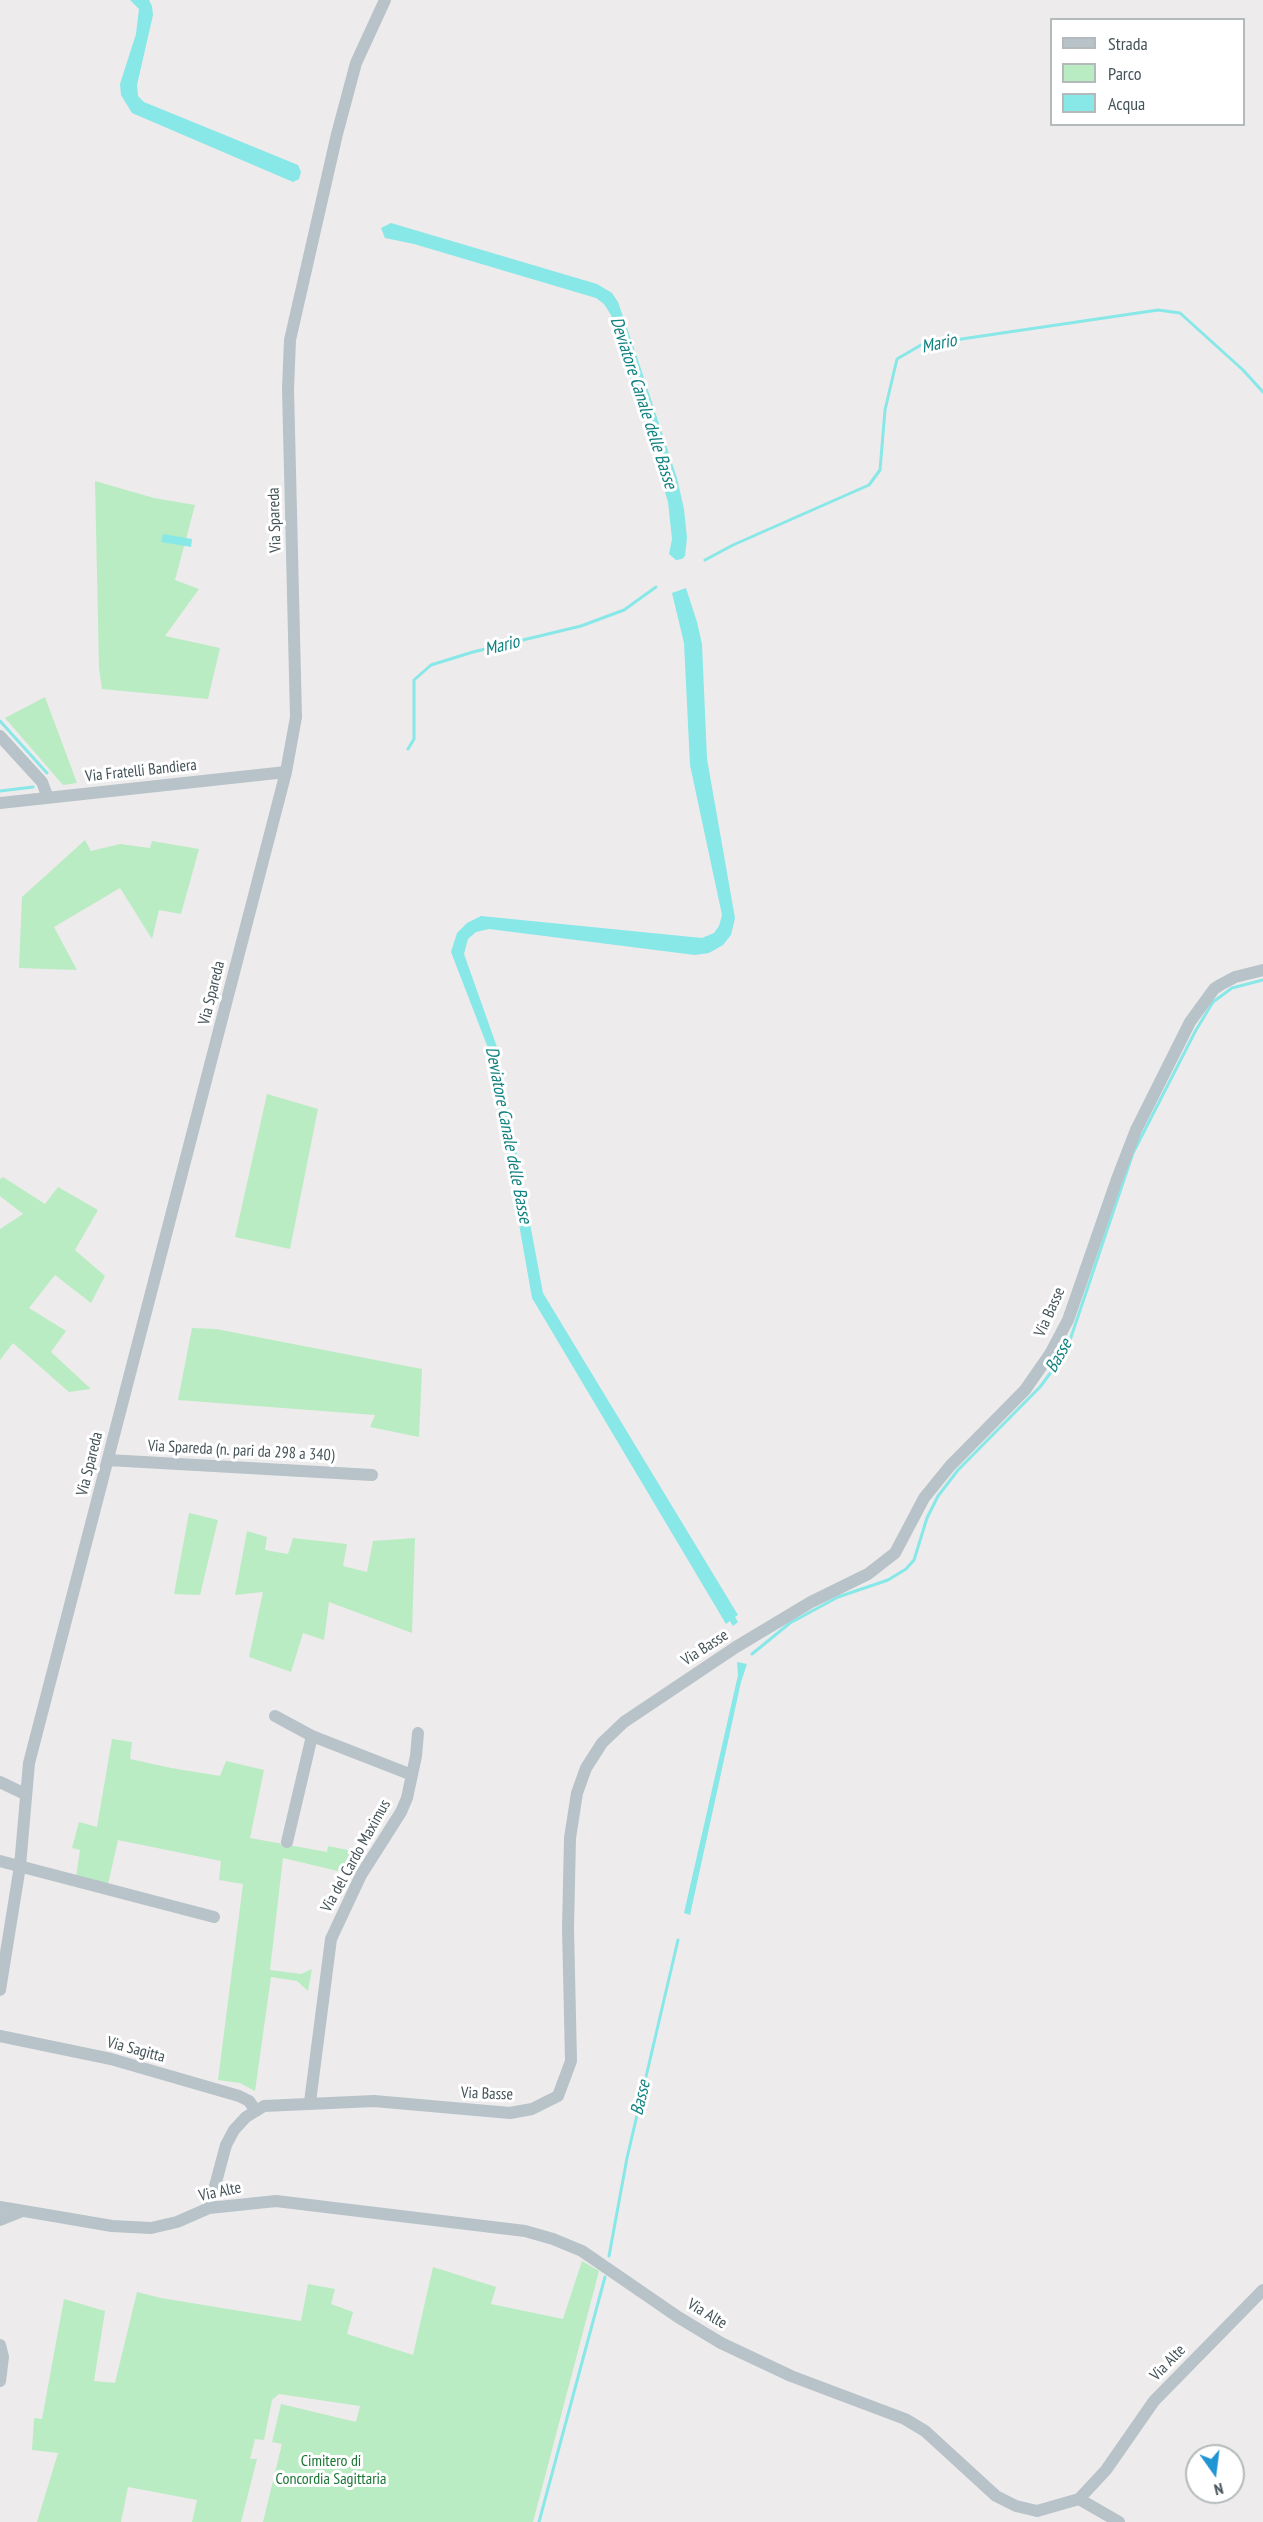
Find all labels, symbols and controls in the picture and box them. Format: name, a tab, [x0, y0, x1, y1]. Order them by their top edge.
legend	[1050, 18, 1245, 126]
text: Strada	[1108, 32, 1148, 55]
text: Parco	[1108, 62, 1142, 85]
text: Acqua	[1108, 92, 1145, 115]
water label: Deviatore Canale delle Basse	[605, 314, 681, 492]
water label: Mario	[920, 330, 958, 358]
street label: Via Spareda	[264, 487, 286, 553]
water label: Mario	[482, 631, 522, 661]
street label: Via Fratelli Bandiera	[84, 756, 198, 786]
street label: Via Spareda	[195, 959, 229, 1027]
water label: Deviatore Canale delle Basse	[480, 1045, 536, 1225]
street label: Via Basse	[1031, 1284, 1069, 1340]
water label: Basse	[1041, 1335, 1077, 1377]
street label: Via Spareda	[73, 1430, 107, 1498]
street label: Via Spareda (n. pari da 298 a 340)	[147, 1437, 335, 1465]
street label: Via Basse	[678, 1626, 732, 1670]
street label: Via del Cardo Maximus	[317, 1796, 395, 1916]
street label: Via Sagitta	[105, 2033, 167, 2067]
water label: Basse	[627, 2078, 655, 2118]
street label: Via Basse	[461, 2083, 513, 2105]
street label: Via Alte	[197, 2178, 243, 2206]
street label: Via Alte	[684, 2295, 730, 2333]
street label: Via Alte	[1146, 2341, 1190, 2385]
north arrow	[1185, 2444, 1245, 2504]
park label: Cimitero di Concordia Sagittaria	[276, 2451, 386, 2489]
text: N	[1212, 2479, 1225, 2500]

